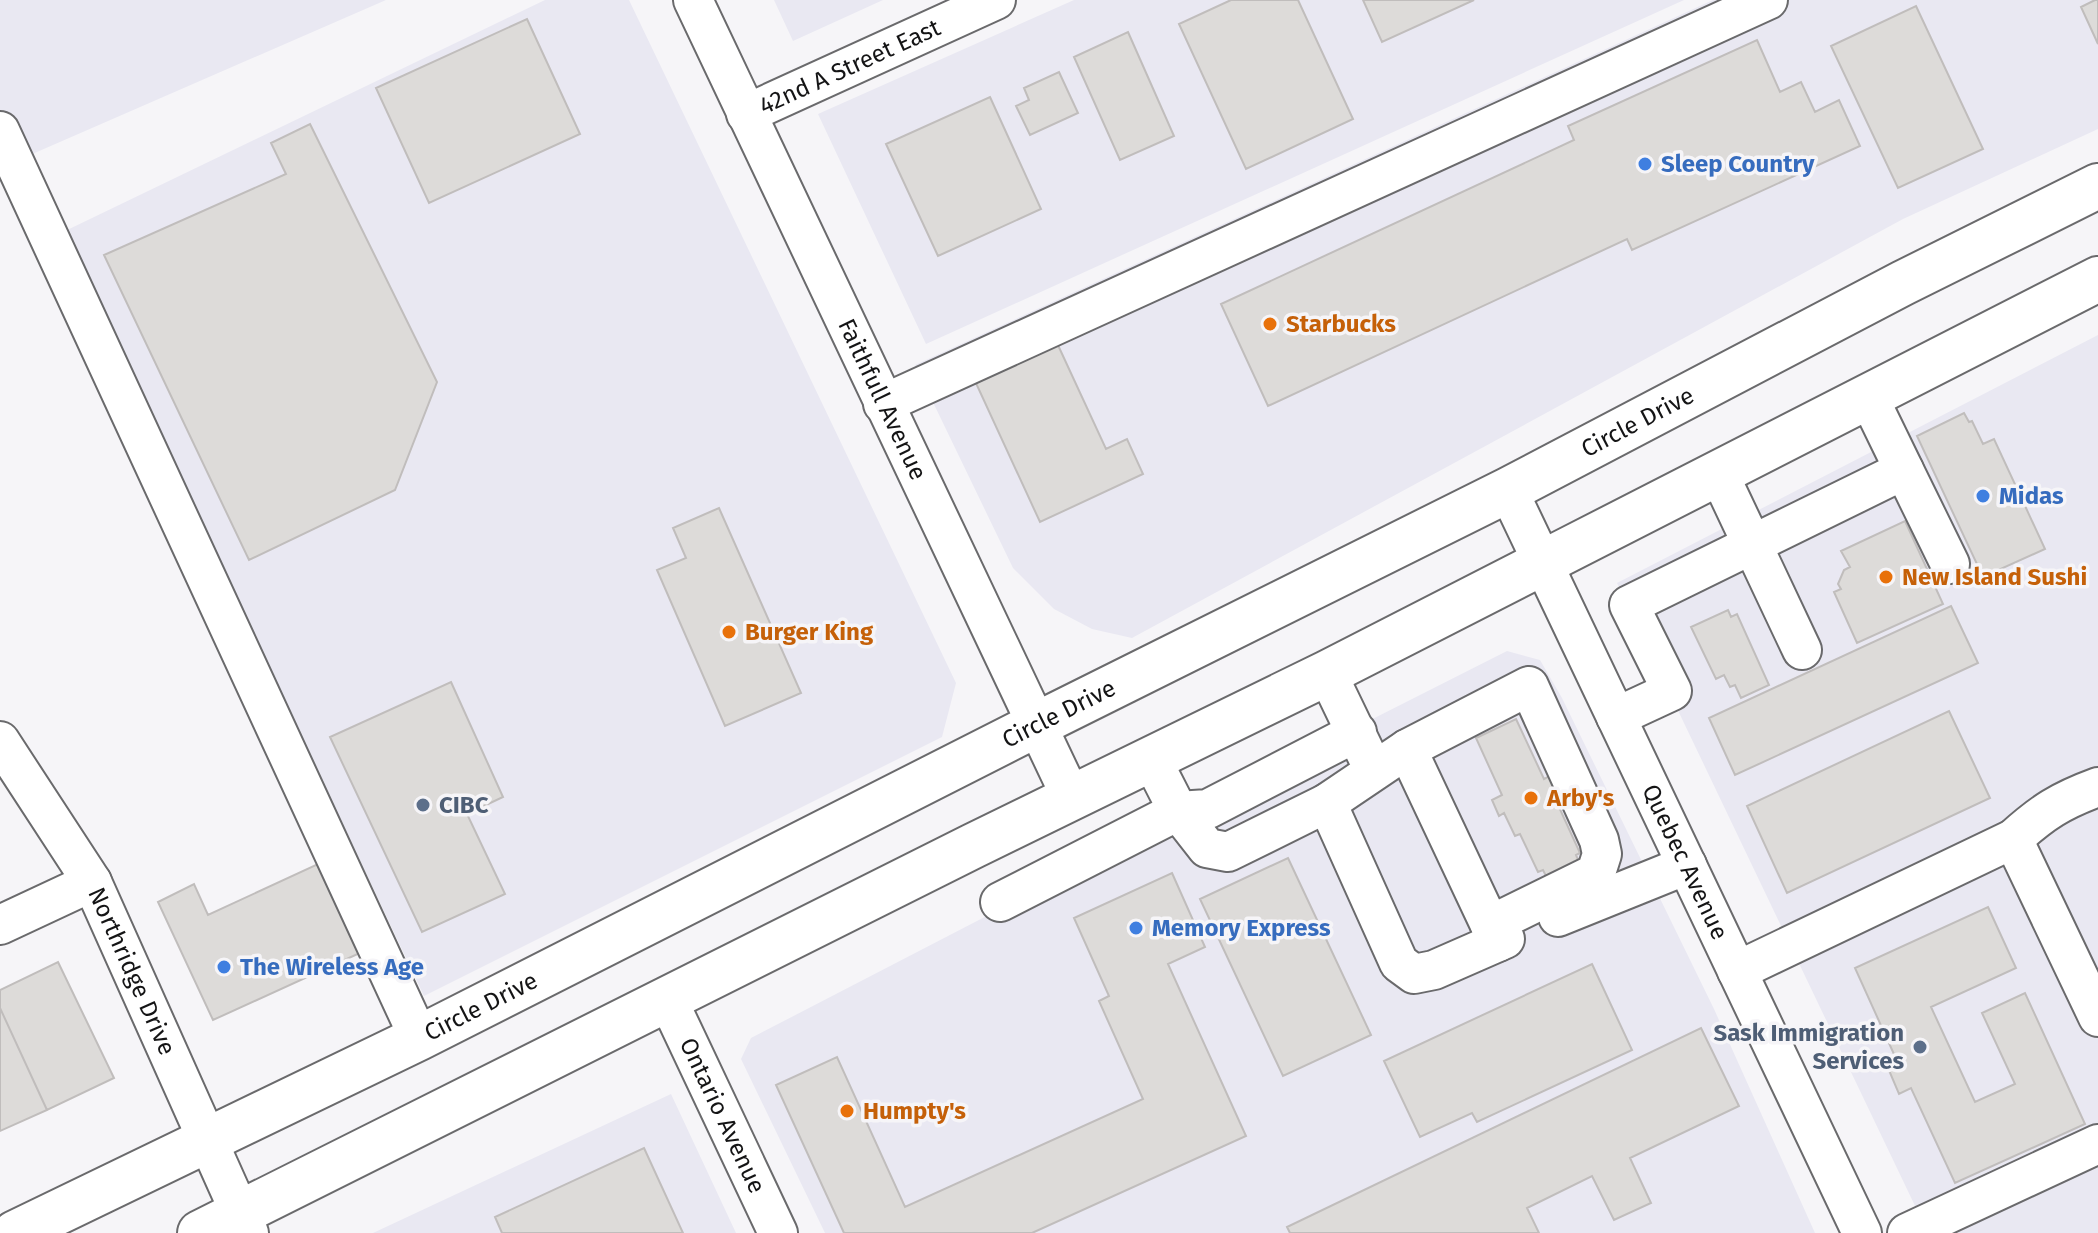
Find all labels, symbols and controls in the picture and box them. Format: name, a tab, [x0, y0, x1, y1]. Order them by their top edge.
street label: 42nd A Street East	[755, 13, 945, 120]
place label: Sleep Country	[1661, 150, 1815, 178]
marker: Sleep Country	[1636, 155, 1654, 173]
place label: Starbucks	[1286, 310, 1396, 338]
street label: Faithfull Avenue	[832, 314, 933, 484]
marker: Starbucks	[1261, 315, 1279, 333]
street label: Circle Drive	[1577, 381, 1699, 463]
place label: Midas	[1999, 482, 2064, 510]
marker: Midas	[1974, 487, 1992, 505]
place label: New Island Sushi	[1902, 563, 2087, 591]
marker: New Island Sushi	[1877, 568, 1895, 586]
place label: Burger King	[745, 618, 874, 646]
marker: Burger King	[720, 623, 738, 641]
street label: Circle Drive	[998, 674, 1120, 754]
street label: Quebec Avenue	[1636, 780, 1734, 944]
place label: Arby's	[1546, 784, 1615, 812]
marker: Arby's	[1522, 789, 1540, 807]
place label: CIBC	[439, 791, 489, 819]
marker: CIBC	[414, 796, 432, 814]
street label: Northridge Drive	[82, 883, 182, 1059]
place label: Memory Express	[1152, 914, 1331, 942]
marker: Memory Express	[1127, 919, 1145, 937]
place label: The Wireless Age	[240, 953, 424, 981]
marker: The Wireless Age	[215, 958, 233, 976]
street label: Circle Drive	[420, 966, 542, 1047]
place label: Sask Immigration Services	[1713, 1019, 1904, 1075]
street label: Ontario Avenue	[674, 1033, 771, 1198]
marker: Sask Immigration Services	[1911, 1038, 1929, 1056]
place label: Humpty's	[863, 1097, 966, 1125]
marker: Humpty's	[838, 1102, 856, 1120]

